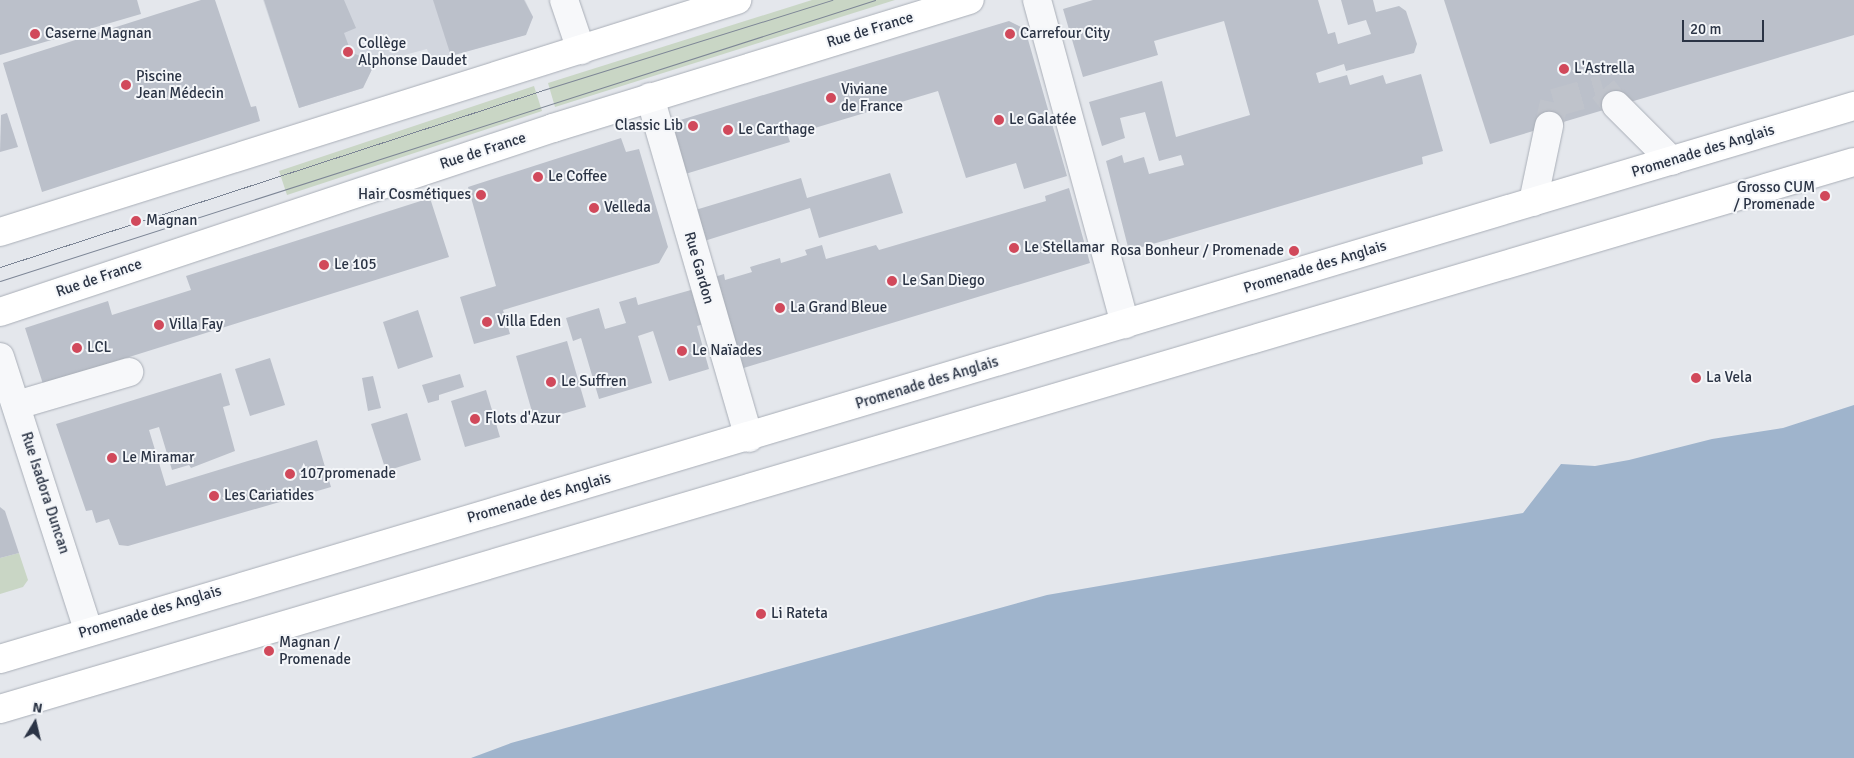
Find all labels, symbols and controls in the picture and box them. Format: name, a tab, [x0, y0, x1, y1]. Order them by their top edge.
street label: Rue de France	[825, 8, 915, 52]
scale bar	[1684, 10, 1766, 42]
text: 20 m	[1690, 20, 1721, 38]
place label: Caserne Magnan	[45, 25, 152, 43]
place label: Carrefour City	[1020, 25, 1110, 43]
marker: Caserne Magnan	[29, 28, 41, 40]
marker: Carrefour City	[1004, 28, 1016, 40]
place label: Collège Alphonse Daudet	[358, 34, 467, 69]
marker: Collège Alphonse Daudet	[342, 46, 354, 58]
place label: L'Astrella	[1574, 60, 1635, 78]
marker: L'Astrella	[1558, 63, 1570, 75]
place label: Piscine Jean Médecin	[136, 67, 224, 102]
marker: Piscine Jean Médecin	[120, 79, 132, 91]
place label: Viviane de France	[841, 80, 903, 115]
marker: Viviane de France	[825, 92, 837, 104]
place label: Le Galatée	[1009, 111, 1077, 129]
marker: Le Galatée	[993, 114, 1005, 126]
place label: Classic Lib	[615, 117, 683, 135]
marker: Classic Lib	[687, 120, 699, 132]
place label: Le Carthage	[738, 121, 815, 139]
street label: Promenade des Anglais	[1629, 121, 1777, 181]
marker: Le Carthage	[722, 124, 734, 136]
street label: Rue de France	[438, 129, 528, 173]
place label: Le Coffee	[548, 168, 607, 186]
marker: Le Coffee	[532, 171, 544, 183]
place label: Grosso CUM / Promenade	[1733, 178, 1815, 213]
place label: Hair Cosmétiques	[358, 186, 471, 204]
marker: Hair Cosmétiques	[475, 189, 487, 201]
marker: Grosso CUM / Promenade	[1819, 190, 1831, 202]
place label: Velleda	[604, 199, 651, 217]
marker: Velleda	[588, 202, 600, 214]
place label: Magnan	[146, 212, 198, 230]
marker: Magnan	[130, 215, 142, 227]
street label: Rue Gardon	[680, 230, 718, 306]
street label: Promenade des Anglais	[1241, 237, 1389, 297]
place label: Le Stellamar	[1024, 239, 1105, 257]
marker: Le Stellamar	[1008, 242, 1020, 254]
place label: Rosa Bonheur / Promenade	[1111, 242, 1284, 260]
marker: Rosa Bonheur / Promenade	[1288, 245, 1300, 257]
street label: Rue de France	[54, 255, 144, 301]
place label: Le 105	[334, 256, 377, 274]
marker: Le 105	[318, 259, 330, 271]
place label: Le San Diego	[902, 272, 985, 290]
marker: Le San Diego	[886, 275, 898, 287]
place label: La Grand Bleue	[790, 299, 887, 317]
marker: La Grand Bleue	[774, 302, 786, 314]
place label: Villa Eden	[497, 313, 561, 331]
place label: Villa Fay	[169, 316, 223, 334]
marker: Villa Eden	[481, 316, 493, 328]
marker: Villa Fay	[153, 319, 165, 331]
place label: LCL	[87, 339, 111, 357]
marker: LCL	[71, 342, 83, 354]
place label: Le Naïades	[692, 342, 762, 360]
marker: Le Naïades	[676, 345, 688, 357]
street label: Promenade des Anglais	[853, 353, 1001, 413]
place label: La Vela	[1706, 369, 1752, 387]
marker: La Vela	[1690, 372, 1702, 384]
place label: Le Suffren	[561, 373, 627, 391]
marker: Le Suffren	[545, 376, 557, 388]
place label: Flots d'Azur	[485, 410, 560, 428]
marker: Flots d'Azur	[469, 413, 481, 425]
street label: Rue Isadora Duncan	[17, 430, 73, 556]
place label: Le Miramar	[122, 449, 195, 467]
marker: Le Miramar	[106, 452, 118, 464]
place label: 107promenade	[300, 465, 396, 483]
marker: 107promenade	[284, 468, 296, 480]
street label: Promenade des Anglais	[465, 469, 613, 527]
place label: Les Cariatides	[224, 487, 314, 505]
marker: Les Cariatides	[208, 490, 220, 502]
street label: Promenade des Anglais	[76, 582, 224, 642]
place label: Li Rateta	[771, 605, 828, 623]
marker: Li Rateta	[755, 608, 767, 620]
place label: Magnan / Promenade	[279, 633, 351, 668]
marker: Magnan / Promenade	[263, 645, 275, 657]
north arrow	[10, 698, 60, 748]
text: N	[31, 699, 44, 717]

